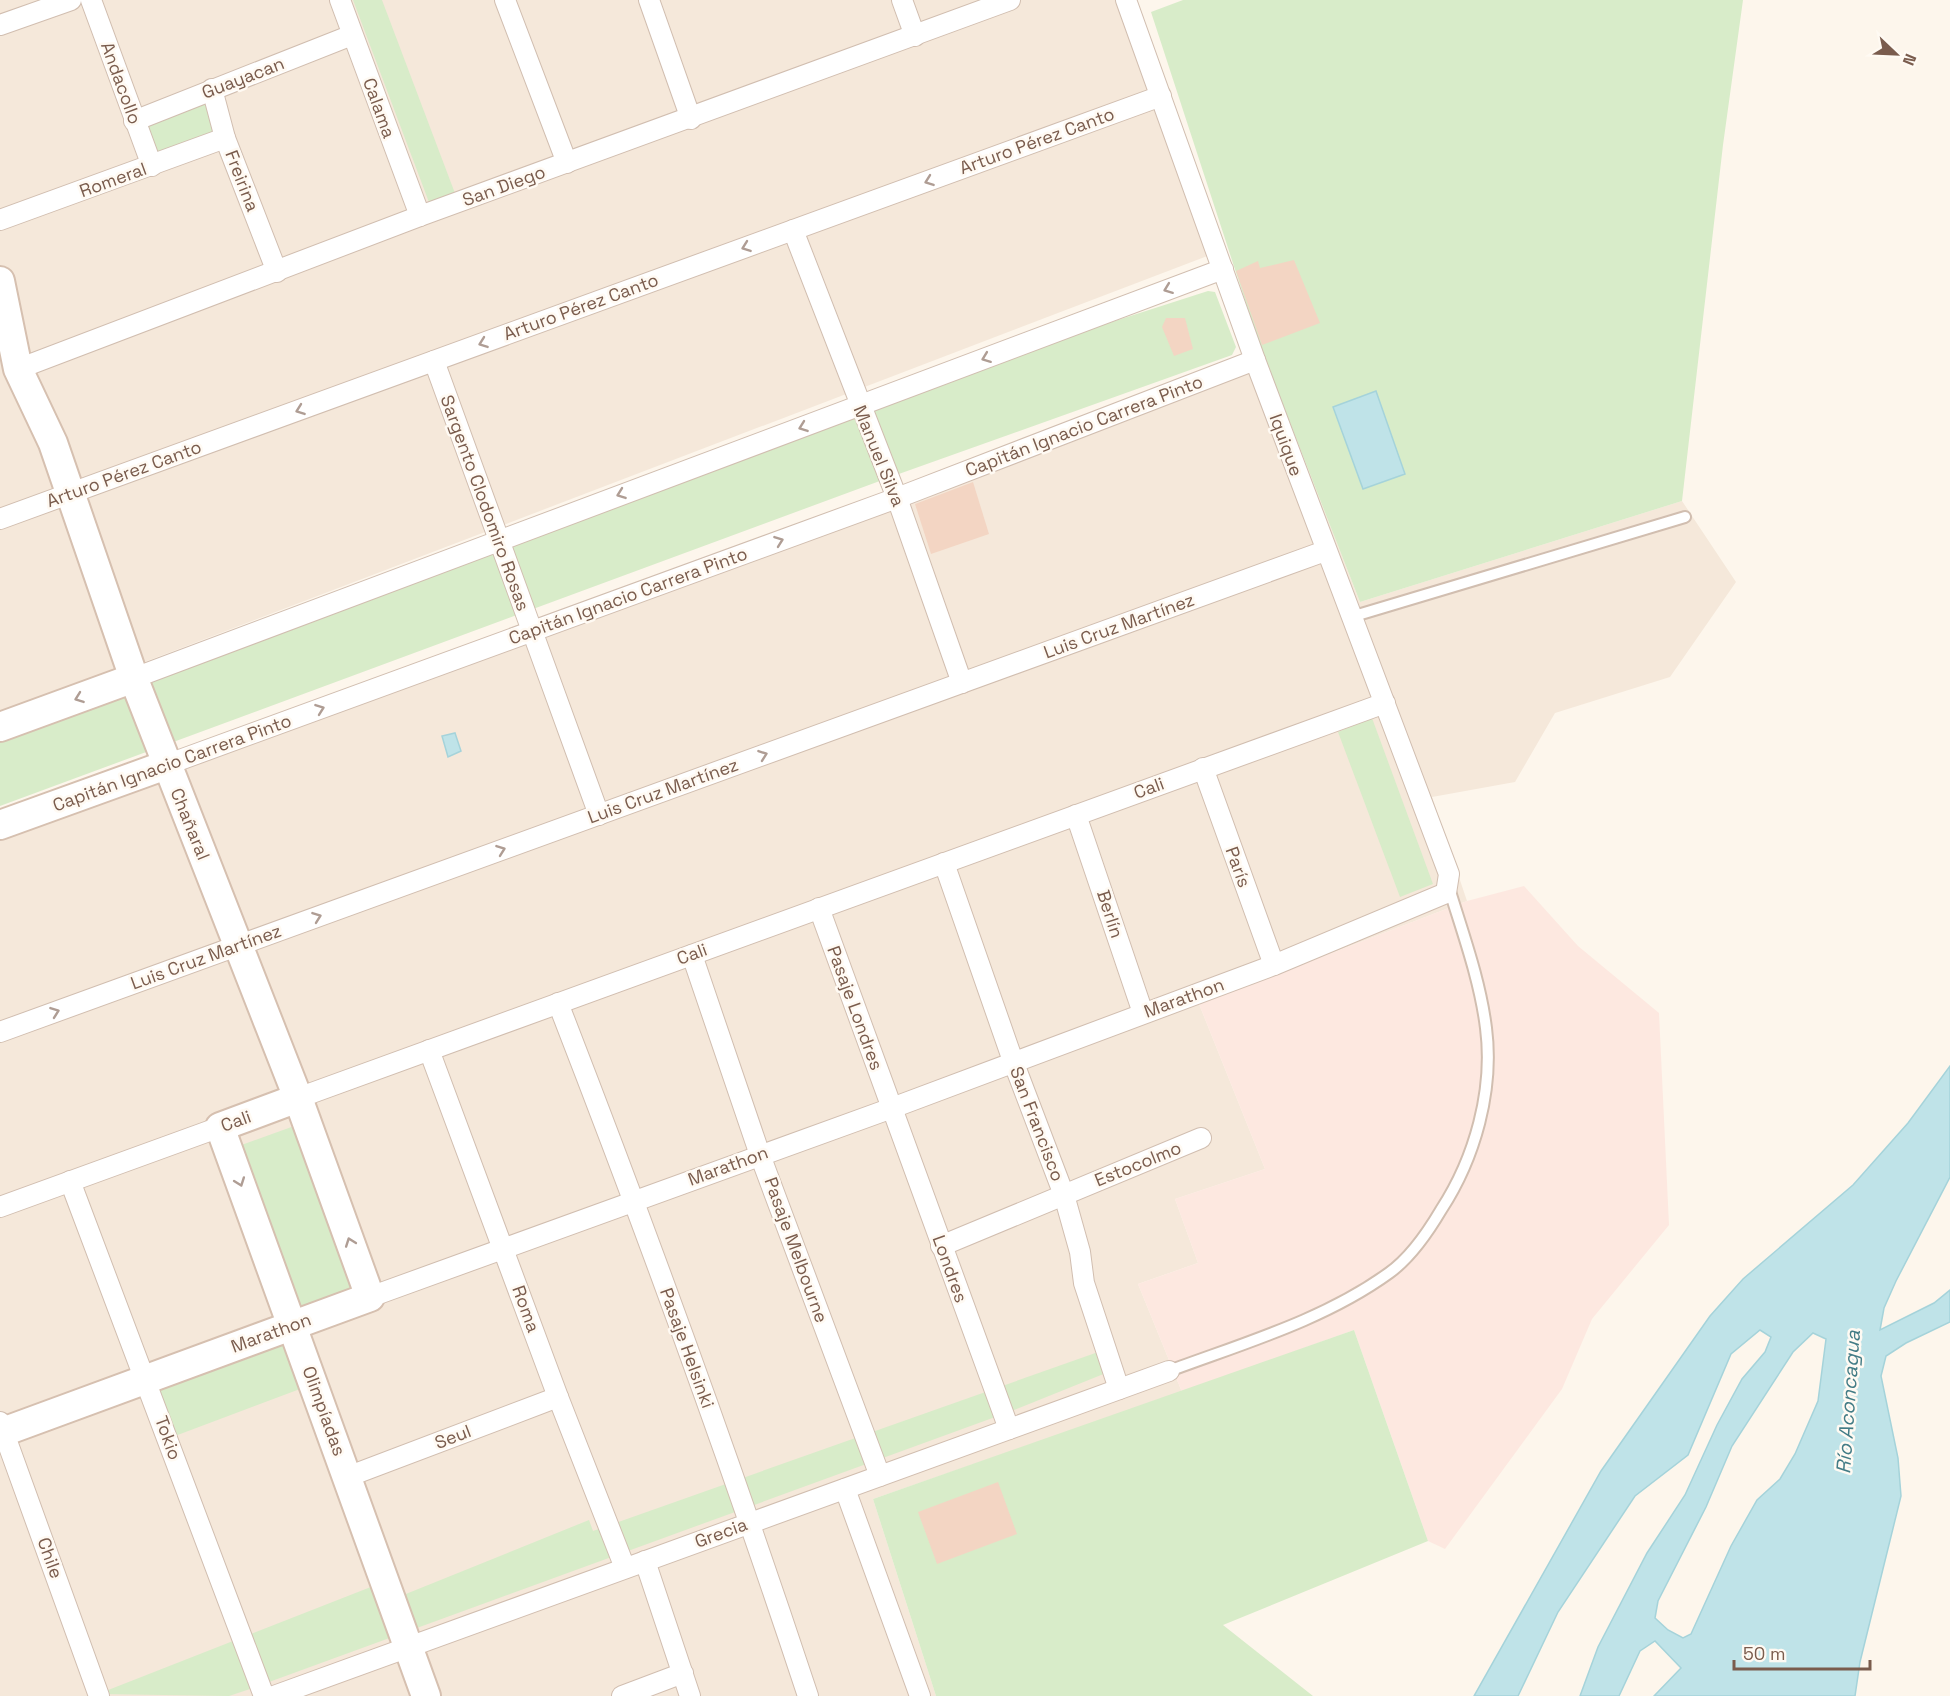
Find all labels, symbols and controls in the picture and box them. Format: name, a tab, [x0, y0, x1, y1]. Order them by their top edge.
north arrow	[1866, 24, 1926, 84]
street label: Andacollo	[96, 39, 147, 127]
street label: Guayacan	[198, 51, 287, 104]
text: N	[1898, 51, 1921, 69]
street label: Calama	[358, 75, 401, 141]
street label: Arturo Pérez Canto	[956, 102, 1118, 179]
street label: Freirina	[220, 147, 265, 215]
street label: Romeral	[76, 157, 150, 202]
street label: San Diego	[459, 160, 549, 211]
one-way arrow	[924, 173, 935, 186]
one-way arrow	[741, 240, 751, 253]
street label: Arturo Pérez Canto	[500, 268, 662, 345]
one-way arrow	[1164, 282, 1174, 295]
one-way arrow	[479, 336, 490, 348]
one-way arrow	[981, 351, 992, 364]
street label: Capitán Ignacio Carrera Pinto	[962, 370, 1206, 482]
street label: Sargento Clodomiro Rosas	[436, 392, 535, 614]
one-way arrow	[295, 402, 306, 415]
street label: Manuel Silva	[849, 402, 910, 510]
street label: Iquique	[1265, 411, 1308, 479]
one-way arrow	[799, 419, 809, 432]
street label: Arturo Pérez Canto	[43, 435, 205, 512]
one-way arrow	[616, 487, 626, 500]
one-way arrow	[773, 536, 784, 549]
street label: Capitán Ignacio Carrera Pinto	[505, 542, 750, 650]
street label: Luis Cruz Martínez	[1040, 588, 1197, 663]
one-way arrow	[74, 691, 85, 703]
one-way arrow	[314, 703, 325, 716]
street label: Capitán Ignacio Carrera Pinto	[49, 709, 294, 817]
one-way arrow	[757, 750, 768, 763]
street label: Luis Cruz Martínez	[584, 753, 741, 828]
street label: Cali	[1130, 771, 1167, 804]
street label: Chañaral	[166, 784, 215, 863]
street label: París	[1221, 843, 1256, 890]
one-way arrow	[495, 845, 505, 858]
street label: Berlín	[1092, 887, 1129, 941]
one-way arrow	[311, 911, 322, 924]
street label: Luis Cruz Martínez	[127, 919, 284, 994]
street label: Cali	[673, 937, 710, 970]
street label: Pasaje Londres	[822, 943, 889, 1073]
street label: Marathon	[1141, 972, 1227, 1023]
one-way arrow	[49, 1007, 60, 1019]
street label: San Francisco	[1005, 1063, 1070, 1185]
street label: Cali	[217, 1104, 254, 1137]
street label: Estocolmo	[1091, 1136, 1184, 1191]
street label: Marathon	[685, 1140, 771, 1191]
street label: Pasaje Melbourne	[759, 1174, 833, 1326]
one-way arrow	[232, 1176, 245, 1186]
street label: Londres	[928, 1232, 973, 1306]
one-way arrow	[344, 1237, 357, 1247]
street label: Roma	[507, 1282, 546, 1335]
street label: Pasaje Helsinki	[655, 1285, 720, 1411]
street label: Marathon	[228, 1307, 314, 1358]
water label: Río Aconcagua	[1830, 1329, 1866, 1475]
street label: Olimpíadas	[298, 1363, 351, 1459]
street label: Tokio	[150, 1413, 187, 1463]
street label: Seul	[431, 1419, 474, 1454]
street label: Grecia	[691, 1512, 750, 1553]
street label: Chile	[32, 1534, 68, 1582]
scale bar	[1734, 1633, 1870, 1671]
text: 50 m	[1743, 1642, 1785, 1665]

